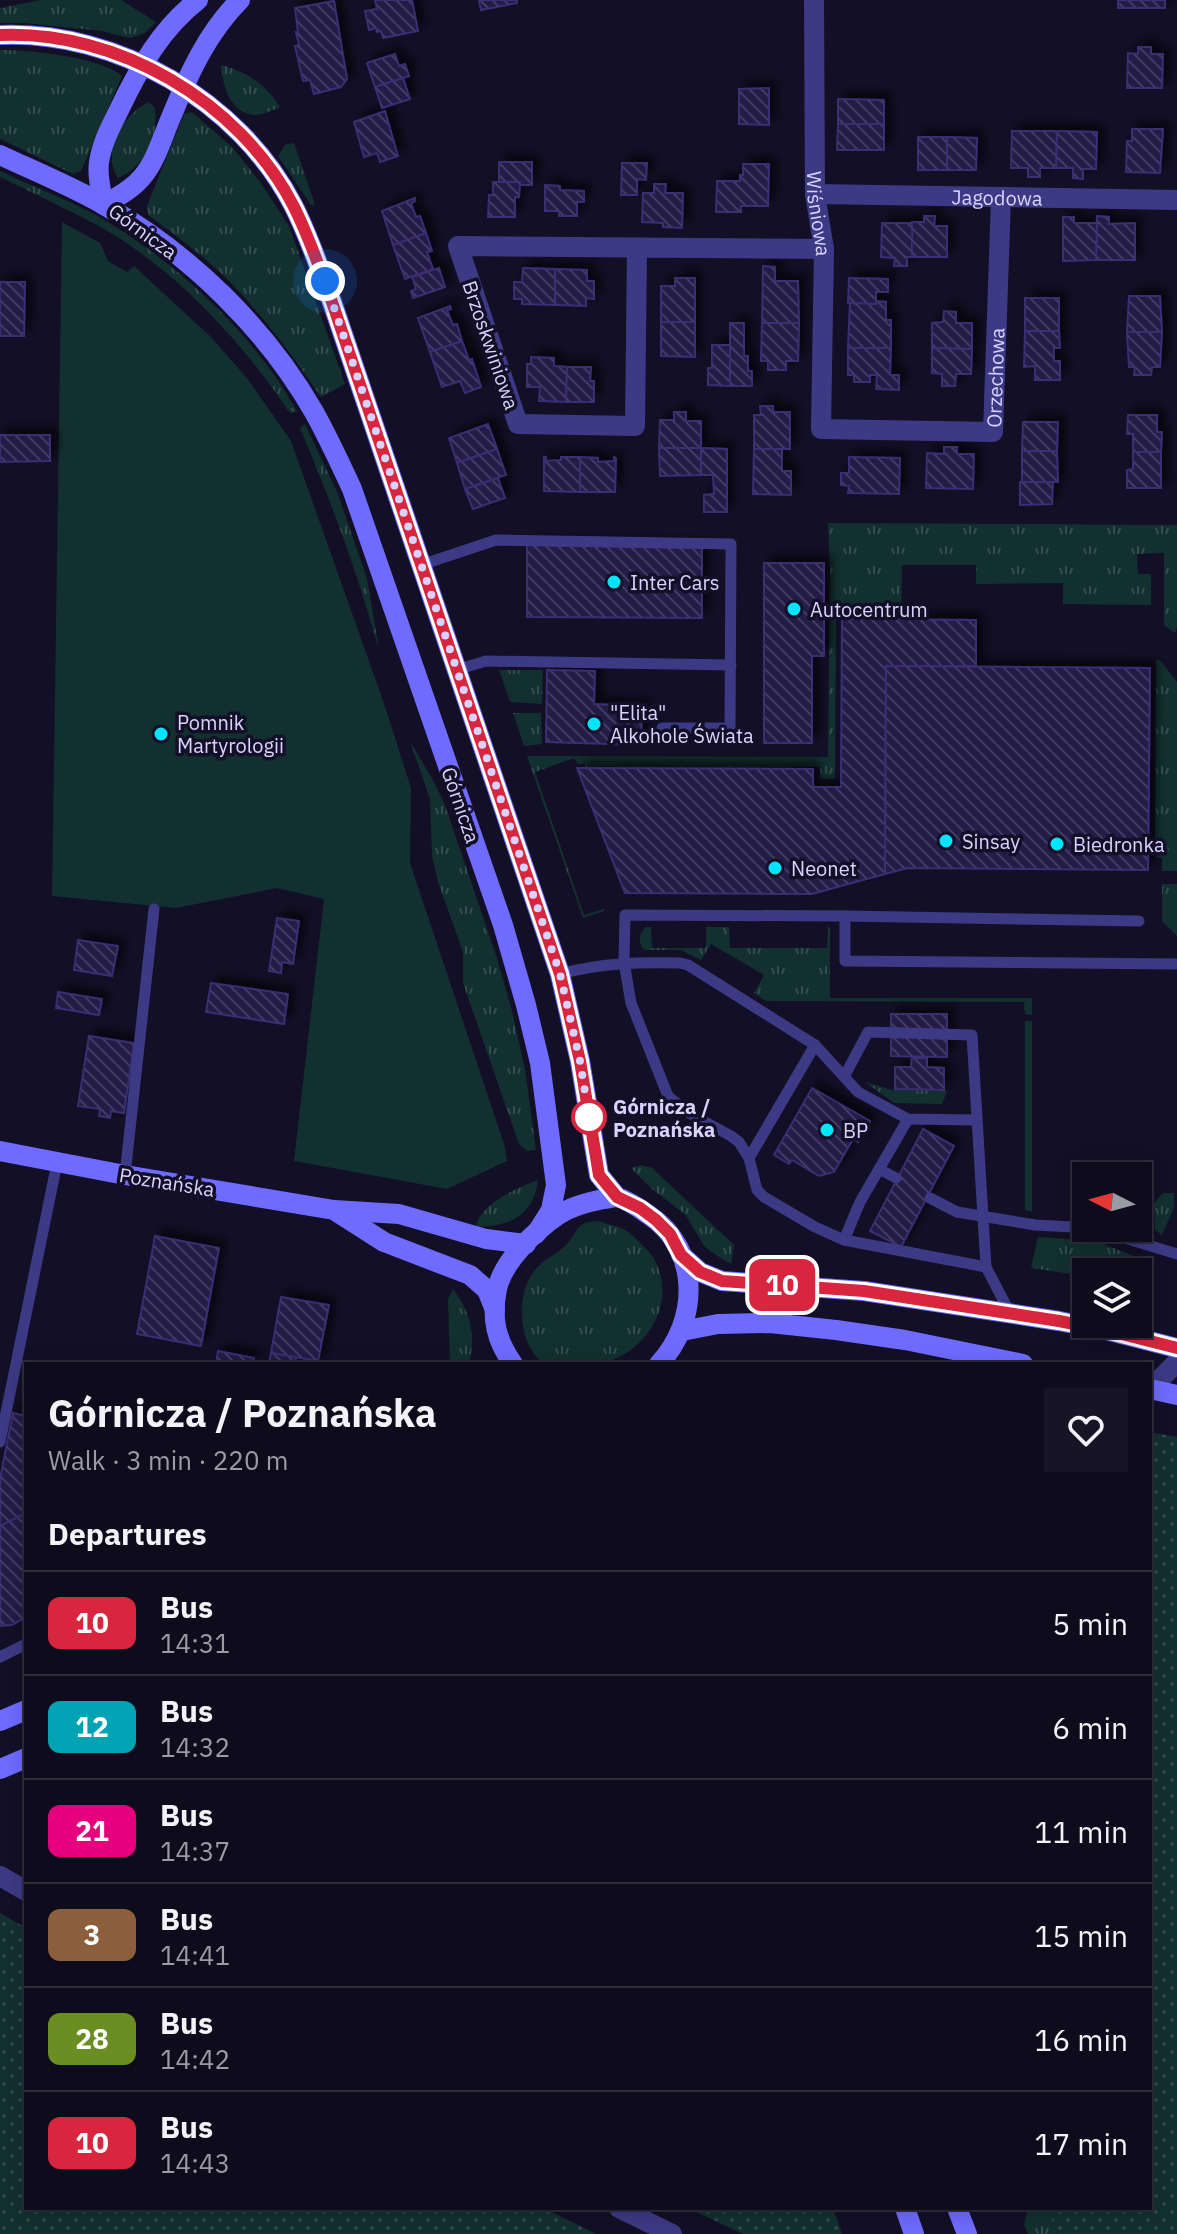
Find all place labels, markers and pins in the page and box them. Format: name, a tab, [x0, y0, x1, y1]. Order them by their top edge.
place label: Inter Cars	[630, 569, 720, 596]
marker: Inter Cars	[605, 573, 623, 591]
place label: Autocentrum	[810, 596, 928, 623]
marker: Autocentrum	[785, 600, 803, 618]
place label: "Elita" Alkohole Świata	[610, 699, 754, 749]
place label: Pomnik Martyrologii	[177, 709, 284, 759]
marker: "Elita" Alkohole Świata	[585, 715, 603, 733]
marker: Pomnik Martyrologii	[152, 725, 170, 743]
place label: Sinsay	[962, 828, 1020, 855]
place label: Biedronka	[1073, 831, 1165, 858]
marker: Sinsay	[937, 832, 955, 850]
marker: Biedronka	[1048, 835, 1066, 853]
place label: Neonet	[791, 855, 857, 882]
marker: Neonet	[766, 859, 784, 877]
place label: Górnicza / Poznańska	[613, 1093, 715, 1143]
marker: Górnicza / Poznańska	[572, 1100, 606, 1134]
place label: BP	[843, 1117, 868, 1144]
marker: BP	[818, 1121, 836, 1139]

